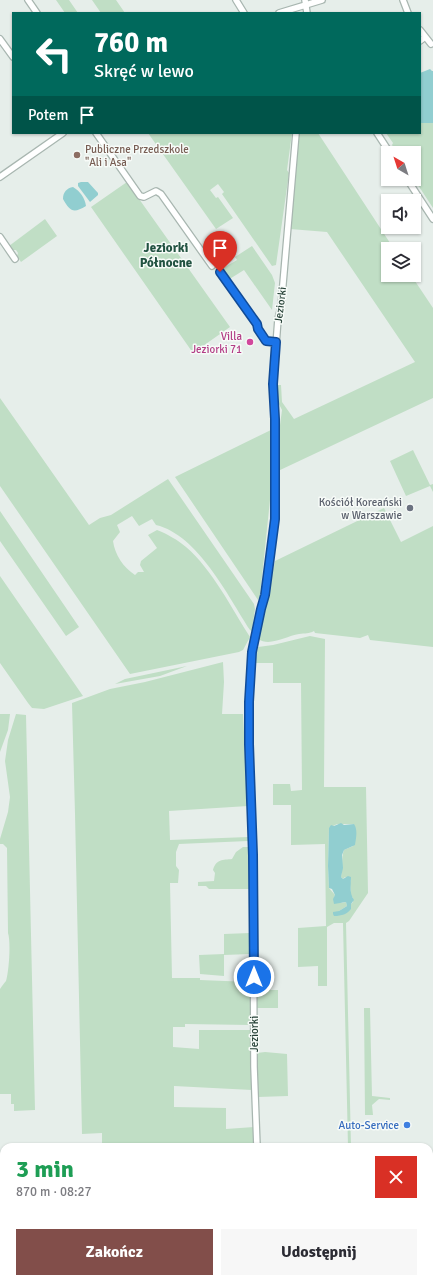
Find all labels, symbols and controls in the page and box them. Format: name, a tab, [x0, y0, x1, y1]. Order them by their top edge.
text: 760 m	[94, 26, 168, 60]
icon: left	[28, 28, 80, 80]
text: Skręć w lewo	[94, 60, 194, 82]
icon: arrive	[76, 104, 98, 126]
text: Potem	[28, 106, 68, 124]
place label: Publiczne Przedszkole "Ali i Asa"	[85, 143, 189, 169]
north arrow	[381, 146, 421, 186]
map controls	[381, 146, 421, 282]
marker: Publiczne Przedszkole "Ali i Asa"	[72, 150, 82, 160]
button: sound	[381, 194, 421, 234]
pin	[203, 231, 237, 272]
icon: arrive	[209, 237, 231, 259]
district label: Jeziorki Północne	[140, 240, 193, 271]
button: layers	[381, 242, 421, 282]
street label: Jeziorki	[272, 286, 289, 324]
place label: Villa Jeziorki 71	[191, 330, 242, 356]
marker: Villa Jeziorki 71	[245, 337, 255, 347]
place label: Kościół Koreański w Warszawie	[319, 496, 402, 522]
marker: Kościół Koreański w Warszawie	[405, 503, 415, 513]
position arrow	[233, 956, 275, 998]
street label: Jeziorki	[248, 1016, 261, 1052]
place label: Auto-Service	[339, 1119, 399, 1132]
marker: Auto-Service	[402, 1120, 412, 1130]
text: 3 min	[16, 1154, 74, 1184]
button: close	[375, 1156, 417, 1198]
text: 870 m · 08:27	[16, 1184, 92, 1200]
button: Zakończ	[16, 1229, 213, 1275]
button: Udostępnij	[221, 1229, 417, 1275]

